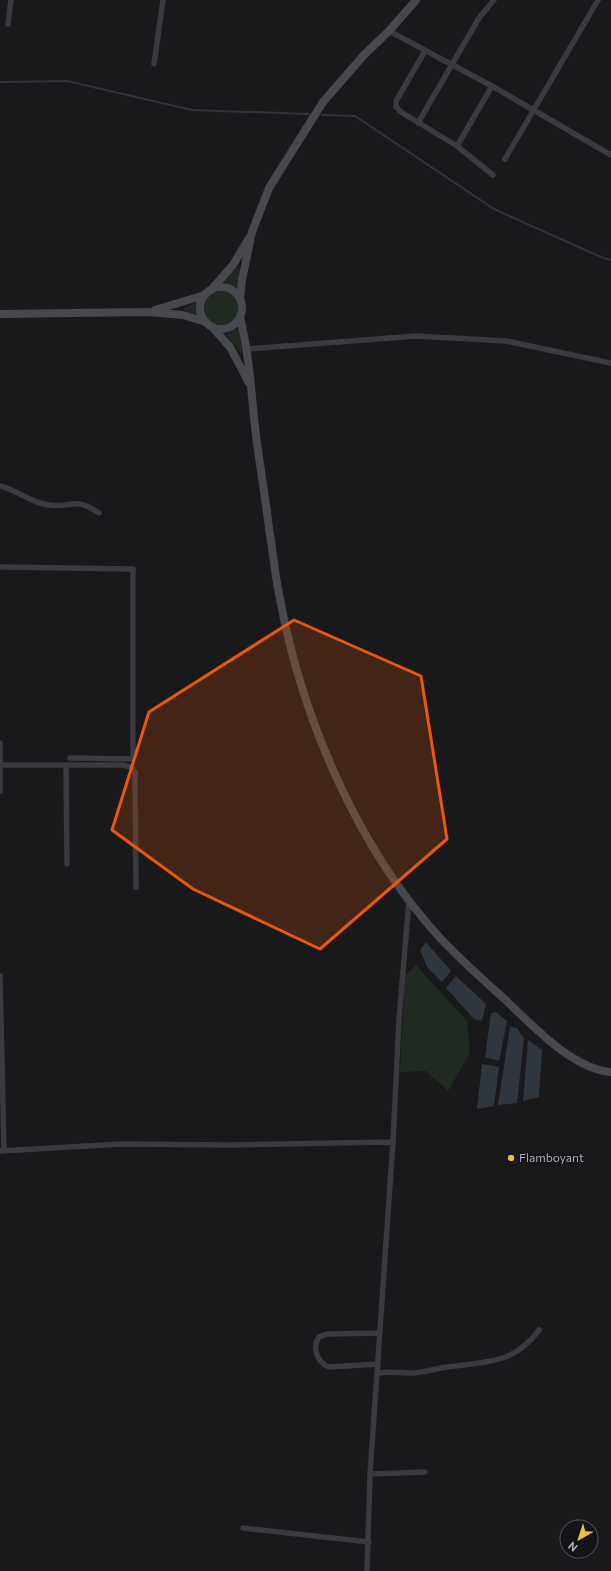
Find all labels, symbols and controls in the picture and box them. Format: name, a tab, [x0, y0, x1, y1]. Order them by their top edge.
place label: Flamboyant	[519, 1150, 584, 1164]
marker: Flamboyant	[506, 1153, 516, 1163]
north arrow	[559, 1519, 599, 1559]
text: N	[565, 1540, 580, 1555]

